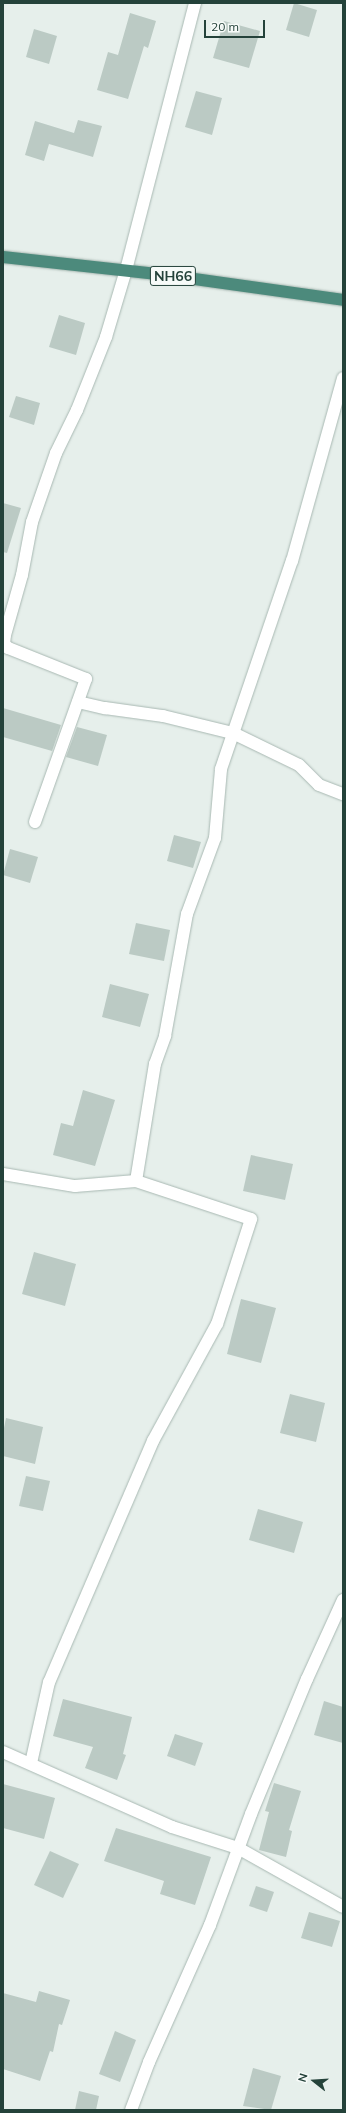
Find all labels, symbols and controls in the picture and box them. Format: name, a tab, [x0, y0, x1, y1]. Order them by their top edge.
scale bar	[206, 12, 267, 38]
text: 20 m	[211, 19, 239, 34]
road number: NH66	[149, 264, 197, 288]
north arrow	[294, 2061, 334, 2101]
text: N	[295, 2071, 310, 2084]

